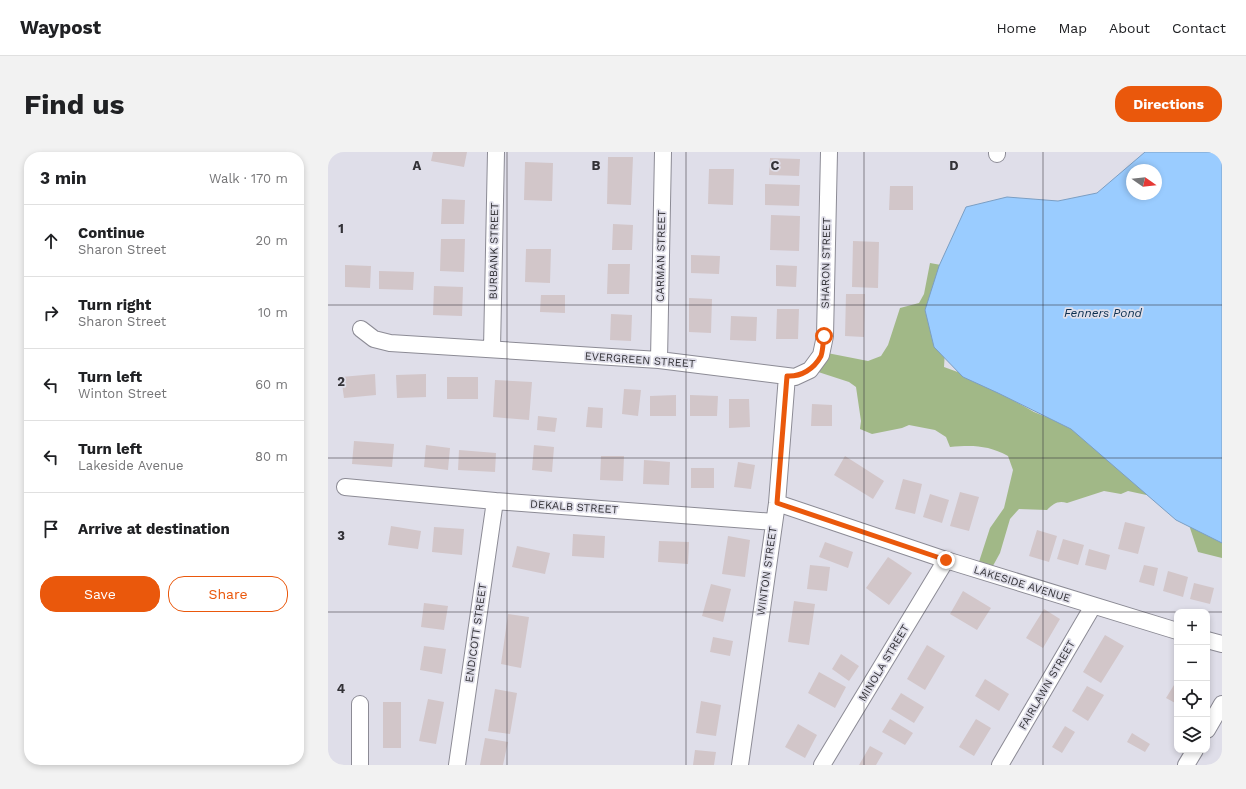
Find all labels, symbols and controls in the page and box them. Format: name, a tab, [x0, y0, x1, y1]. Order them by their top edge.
text: Waypost	[20, 16, 101, 39]
text: Home	[996, 20, 1036, 36]
text: Map	[1058, 20, 1087, 36]
text: About	[1109, 20, 1150, 36]
text: Contact	[1172, 20, 1226, 36]
button: Directions	[1115, 86, 1222, 122]
text: Find us	[24, 88, 124, 121]
text: A	[413, 158, 422, 173]
text: B	[592, 158, 601, 173]
text: C	[771, 158, 780, 173]
text: D	[949, 158, 959, 173]
north arrow	[1126, 164, 1162, 200]
text: 3 min	[40, 168, 86, 188]
text: Walk · 170 m	[209, 171, 288, 186]
street label: BURBANK STREET	[487, 202, 501, 300]
street label: CARMAN STREET	[654, 210, 668, 302]
street label: SHARON STREET	[819, 217, 833, 309]
text: 1	[338, 221, 344, 236]
text: Continue	[78, 224, 145, 242]
icon: ahead	[40, 230, 62, 252]
text: 20 m	[256, 233, 288, 248]
text: Sharon Street	[78, 242, 166, 257]
text: Turn right	[78, 296, 151, 314]
icon: right	[40, 302, 62, 324]
text: 10 m	[258, 305, 288, 320]
water label: Fenners Pond	[1064, 306, 1143, 320]
text: Sharon Street	[78, 314, 166, 329]
route start	[815, 327, 833, 345]
street label: EVERGREEN STREET	[584, 350, 696, 370]
text: Turn left	[78, 368, 142, 386]
icon: left	[40, 374, 62, 396]
text: 2	[337, 374, 345, 389]
text: 60 m	[255, 377, 288, 392]
text: Winton Street	[78, 386, 167, 401]
text: Turn left	[78, 440, 142, 458]
icon: left	[40, 446, 62, 468]
text: 80 m	[255, 449, 288, 464]
text: Lakeside Avenue	[78, 458, 184, 473]
street label: DEKALB STREET	[530, 497, 619, 517]
icon: arrive	[40, 518, 62, 540]
text: Arrive at destination	[78, 520, 230, 538]
street label: WINTON STREET	[754, 525, 780, 616]
text: 3	[337, 528, 345, 543]
route end	[937, 551, 955, 569]
street label: LAKESIDE AVENUE	[972, 563, 1072, 605]
button: Save	[40, 576, 160, 612]
button: Share	[168, 576, 288, 612]
street label: ENDICOTT STREET	[463, 582, 489, 683]
map controls	[1174, 609, 1210, 753]
button: +	[1174, 609, 1210, 645]
street label: MINOLA STREET	[856, 622, 912, 704]
street label: FAIRLAWN STREET	[1016, 638, 1078, 732]
button: −	[1174, 645, 1210, 681]
text: 4	[337, 681, 346, 696]
button: locate	[1174, 681, 1210, 717]
button: layers	[1174, 717, 1210, 753]

